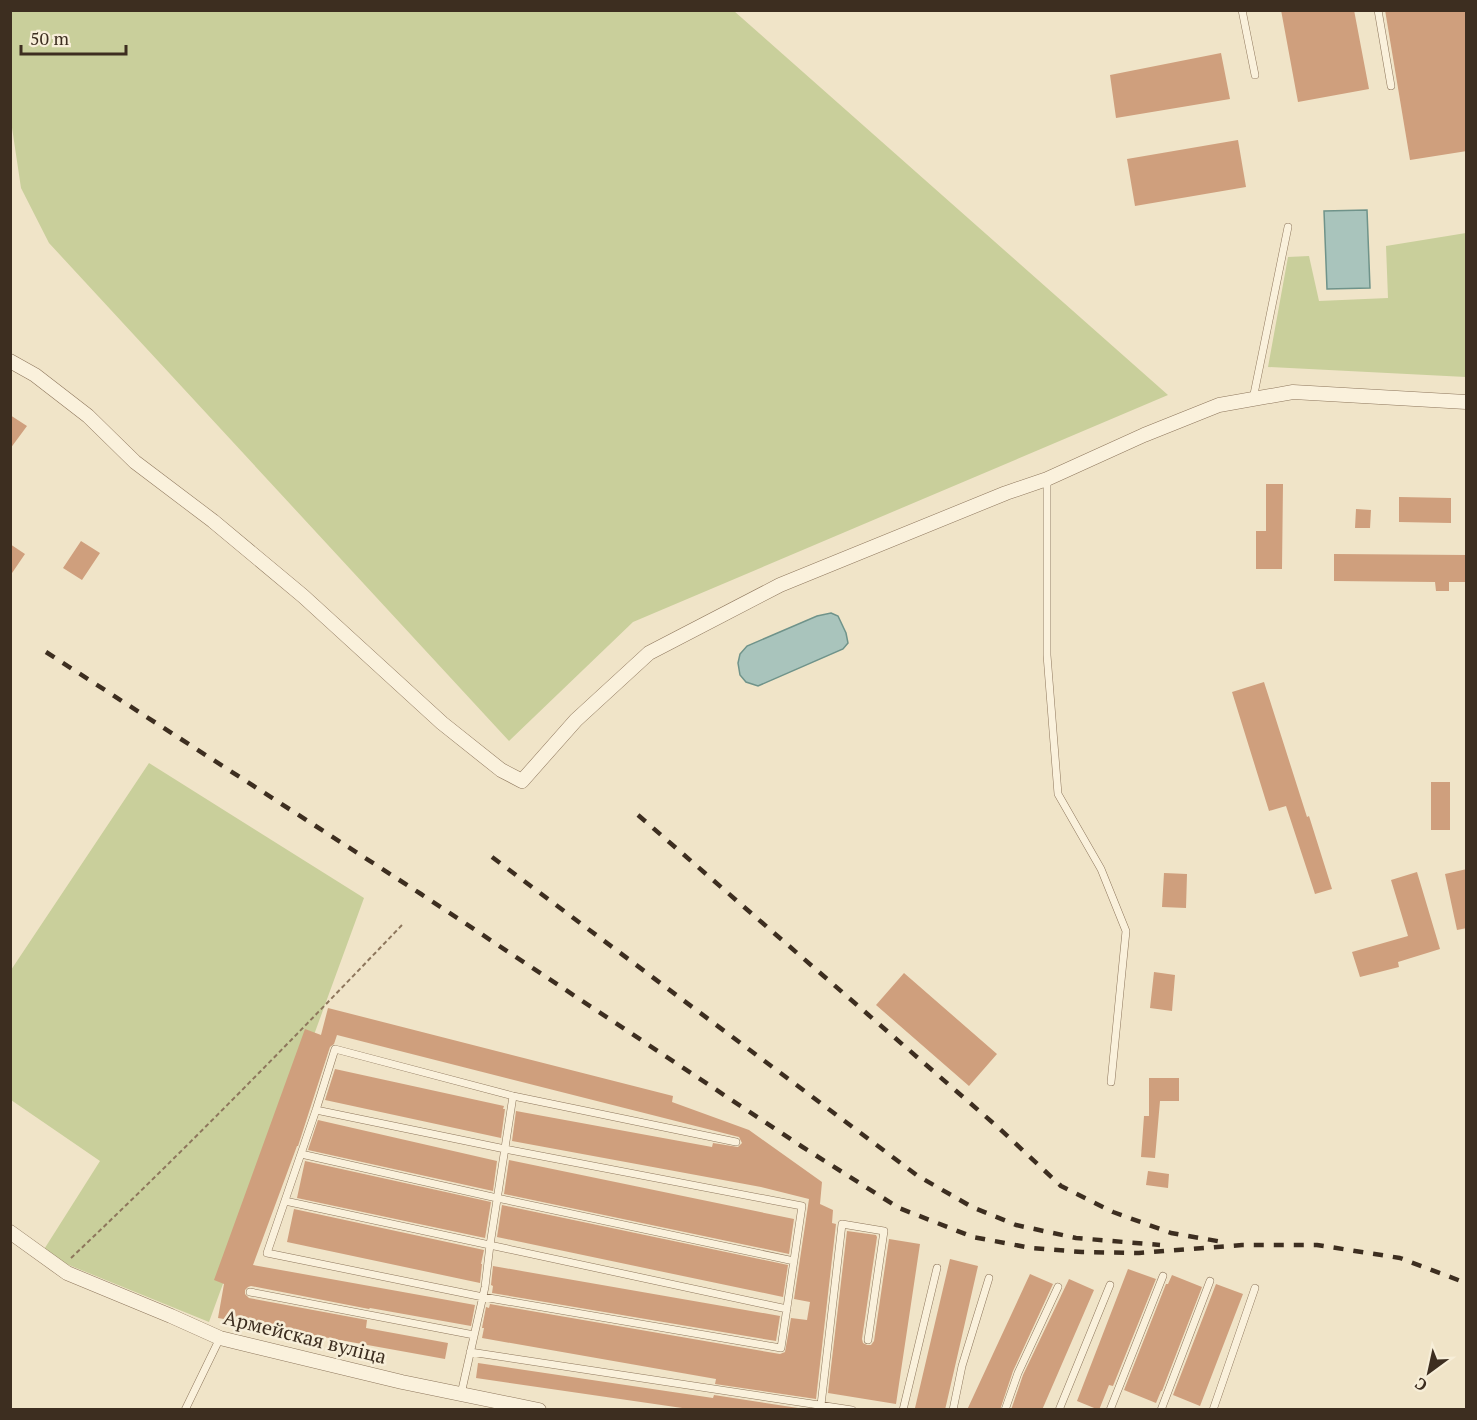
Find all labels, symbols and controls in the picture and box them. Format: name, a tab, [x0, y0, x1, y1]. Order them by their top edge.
scale bar	[21, 18, 126, 56]
text: 50 m	[30, 26, 70, 50]
street label: Армейская вуліца	[221, 1303, 389, 1370]
north arrow	[1399, 1342, 1459, 1402]
text: С	[1410, 1373, 1431, 1397]

